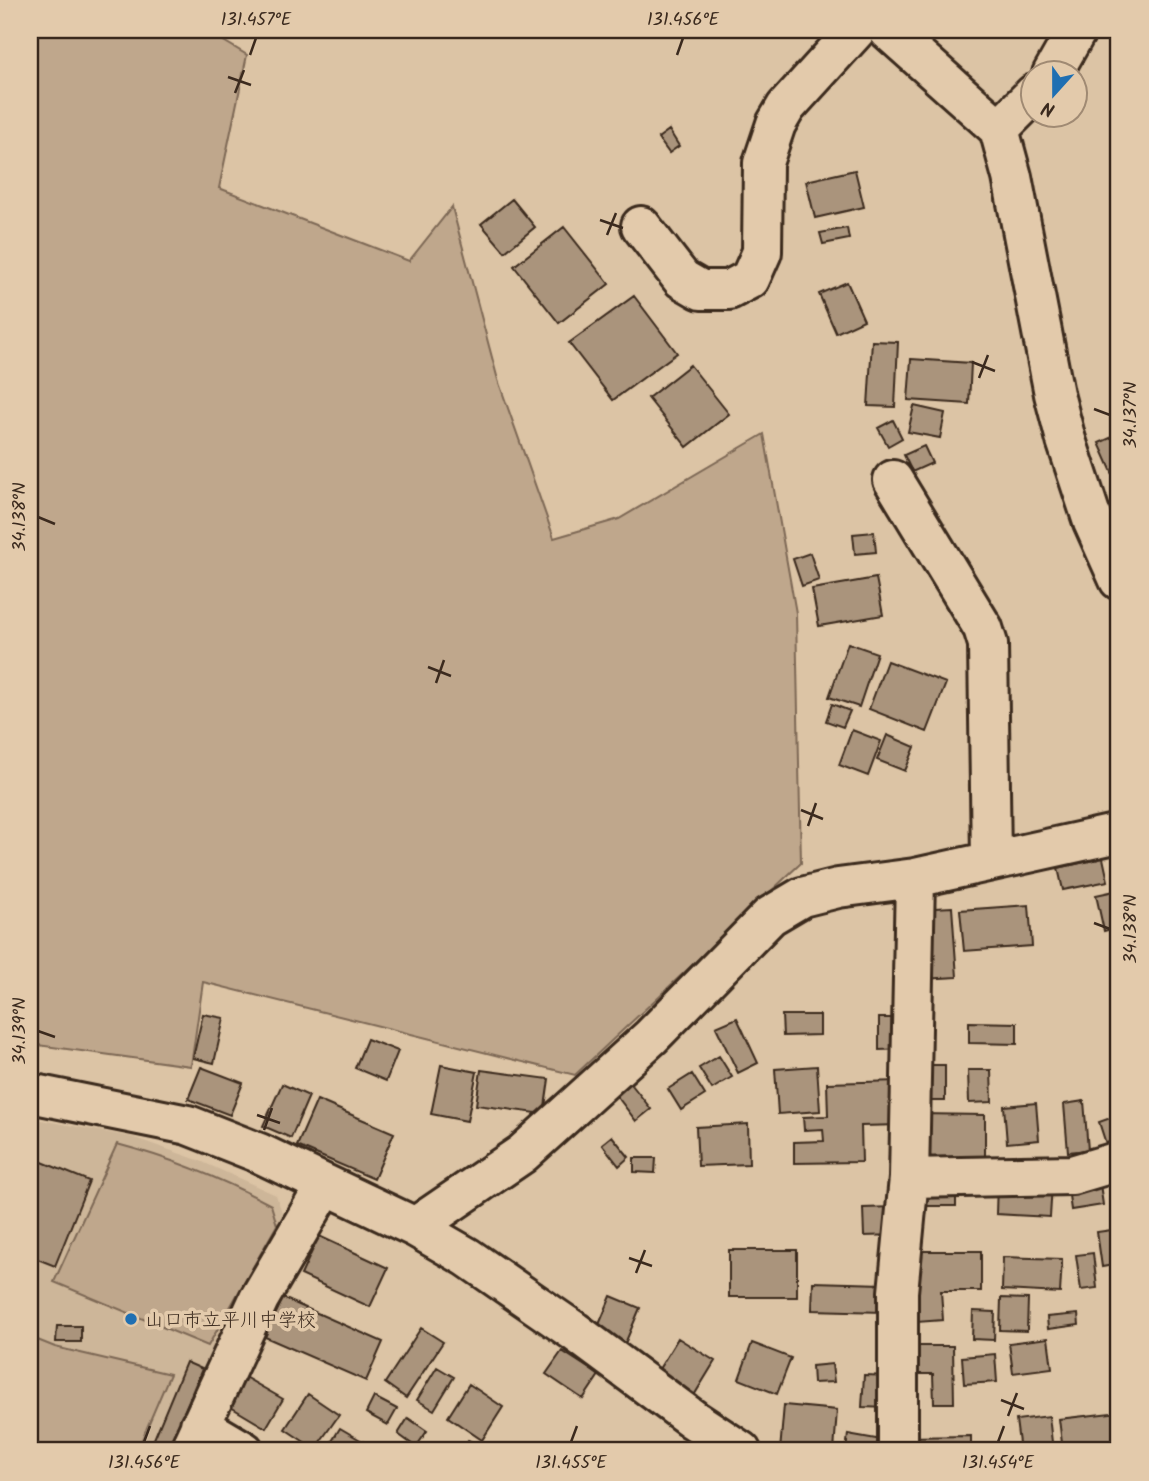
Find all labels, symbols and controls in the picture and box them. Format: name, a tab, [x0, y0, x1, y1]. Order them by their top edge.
text: 131.457°E	[221, 6, 292, 35]
text: 131.456°E	[647, 6, 720, 35]
north arrow	[1020, 60, 1090, 130]
text: N	[1038, 92, 1060, 124]
text: 34.137°N	[1117, 382, 1146, 448]
text: 34.138°N	[6, 482, 35, 552]
text: 34.138°N	[1117, 894, 1146, 964]
text: 34.139°N	[6, 997, 35, 1065]
place label: 山口市立平川中学校	[145, 1306, 316, 1336]
marker: 山口市立平川中学校	[123, 1311, 139, 1327]
text: 131.456°E	[108, 1449, 181, 1478]
text: 131.455°E	[535, 1449, 607, 1478]
text: 131.454°E	[962, 1449, 1034, 1478]

